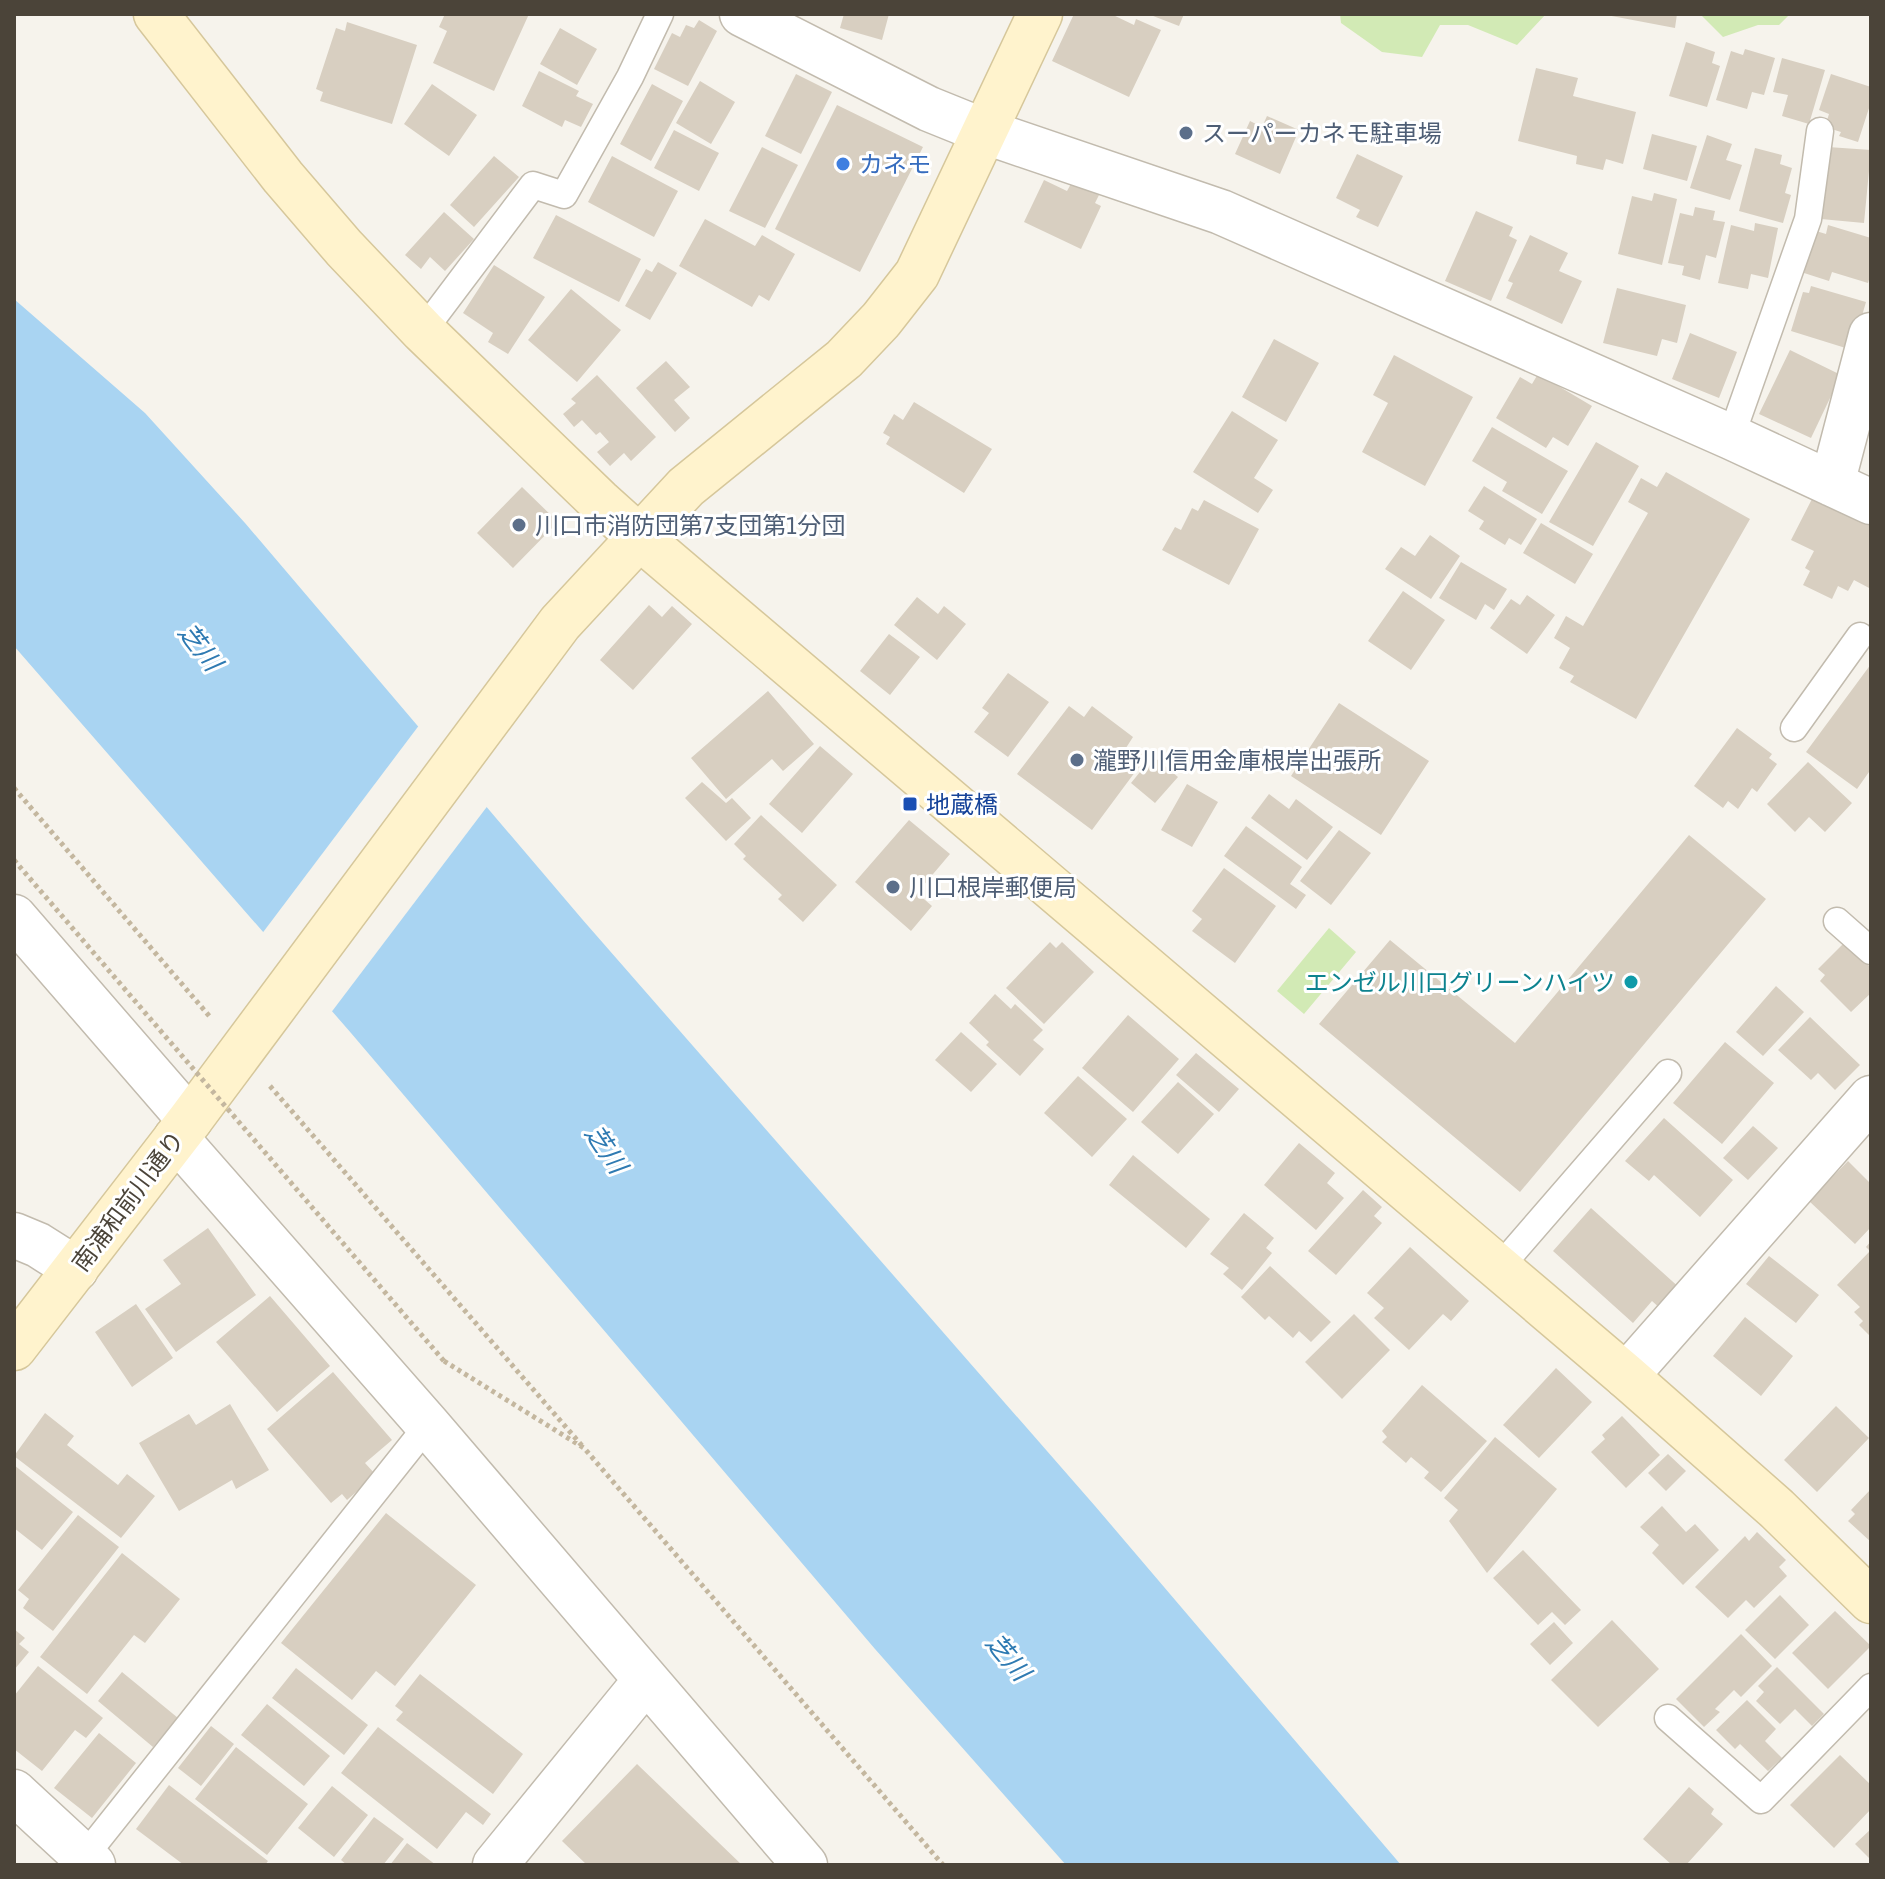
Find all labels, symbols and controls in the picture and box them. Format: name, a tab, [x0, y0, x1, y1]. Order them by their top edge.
place label: スーパーカネモ駐車場	[1202, 120, 1442, 147]
marker: スーパーカネモ駐車場	[1177, 124, 1195, 142]
place label: カネモ	[859, 151, 931, 178]
marker: カネモ	[834, 155, 852, 173]
place label: 川口市消防団第7支団第1分団	[535, 512, 846, 539]
marker: 川口市消防団第7支団第1分団	[510, 516, 528, 534]
water label: 芝川	[172, 617, 230, 679]
place label: 瀧野川信用金庫根岸出張所	[1093, 747, 1381, 774]
marker: 瀧野川信用金庫根岸出張所	[1068, 751, 1086, 769]
place label: 地蔵橋	[926, 791, 998, 818]
marker: 地蔵橋	[901, 795, 919, 813]
place label: 川口根岸郵便局	[909, 874, 1077, 901]
marker: 川口根岸郵便局	[884, 878, 902, 896]
place label: エンゼル川口グリーンハイツ	[1305, 969, 1615, 996]
marker: エンゼル川口グリーンハイツ	[1622, 973, 1640, 991]
water label: 芝川	[579, 1119, 635, 1181]
street label: 南浦和前川通り	[67, 1126, 189, 1276]
water label: 芝川	[980, 1627, 1038, 1689]

